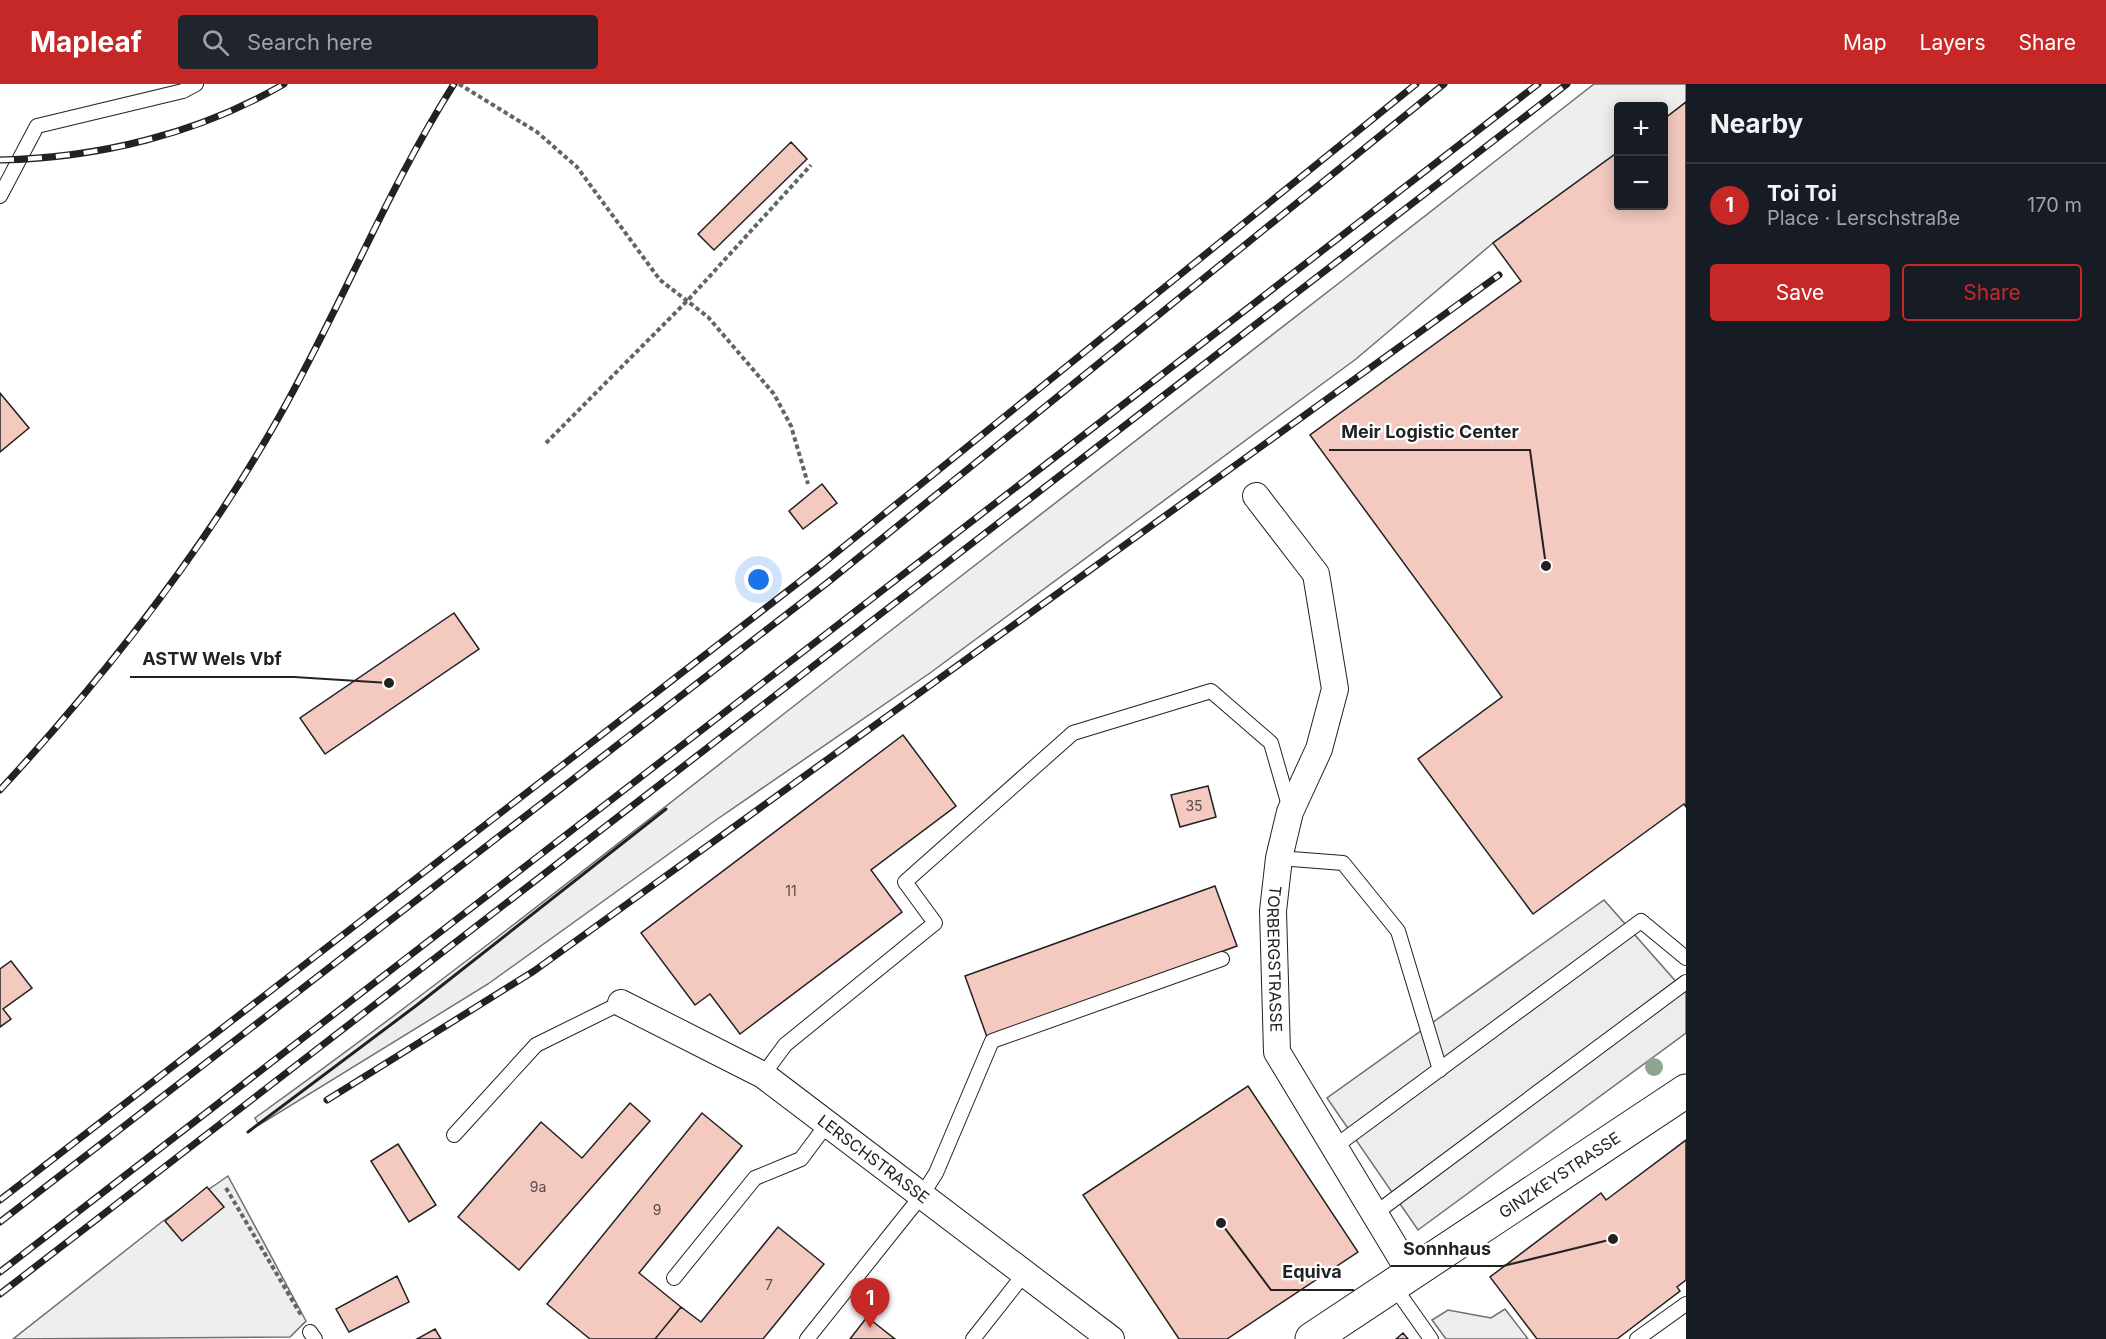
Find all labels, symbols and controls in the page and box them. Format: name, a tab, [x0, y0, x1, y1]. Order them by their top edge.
search box	[178, 15, 598, 69]
text: Mapleaf	[30, 25, 142, 59]
icon: search	[199, 26, 232, 59]
text: Search here	[247, 29, 373, 55]
text: Map	[1843, 30, 1887, 55]
text: Layers	[1920, 30, 1986, 55]
text: Share	[2019, 30, 2076, 55]
map controls	[1614, 102, 1668, 210]
button: +	[1614, 102, 1668, 156]
text: Nearby	[1710, 108, 1803, 139]
button: −	[1614, 156, 1668, 210]
text: Toi Toi	[1767, 180, 1837, 206]
text: 1	[1725, 193, 1734, 217]
text: 170 m	[2027, 193, 2082, 217]
text: Place · Lerschstraße	[1767, 206, 1960, 230]
button: Save	[1710, 264, 1890, 321]
button: Share	[1902, 264, 2082, 321]
callout: Meir Logistic Center	[1329, 414, 1530, 450]
text: Meir Logistic Center	[1341, 421, 1519, 442]
your location	[744, 565, 773, 594]
callout: ASTW Wels Vbf	[130, 641, 294, 677]
text: ASTW Wels Vbf	[142, 648, 282, 669]
house number: 35	[1185, 797, 1203, 814]
house number: 11	[785, 882, 797, 899]
street label: TORBERGSTRASSE	[1263, 885, 1286, 1033]
street label: LERSCHSTRASSE	[814, 1110, 933, 1208]
street label: GINZKEYSTRASSE	[1495, 1127, 1624, 1222]
house number: 9a	[530, 1178, 546, 1195]
house number: 9	[653, 1201, 661, 1218]
callout: Sonnhaus	[1391, 1230, 1503, 1266]
text: Sonnhaus	[1403, 1238, 1491, 1259]
callout: Equiva	[1271, 1254, 1354, 1290]
text: Equiva	[1282, 1261, 1342, 1282]
house number: 7	[765, 1276, 773, 1293]
pin: 1	[850, 1278, 890, 1328]

